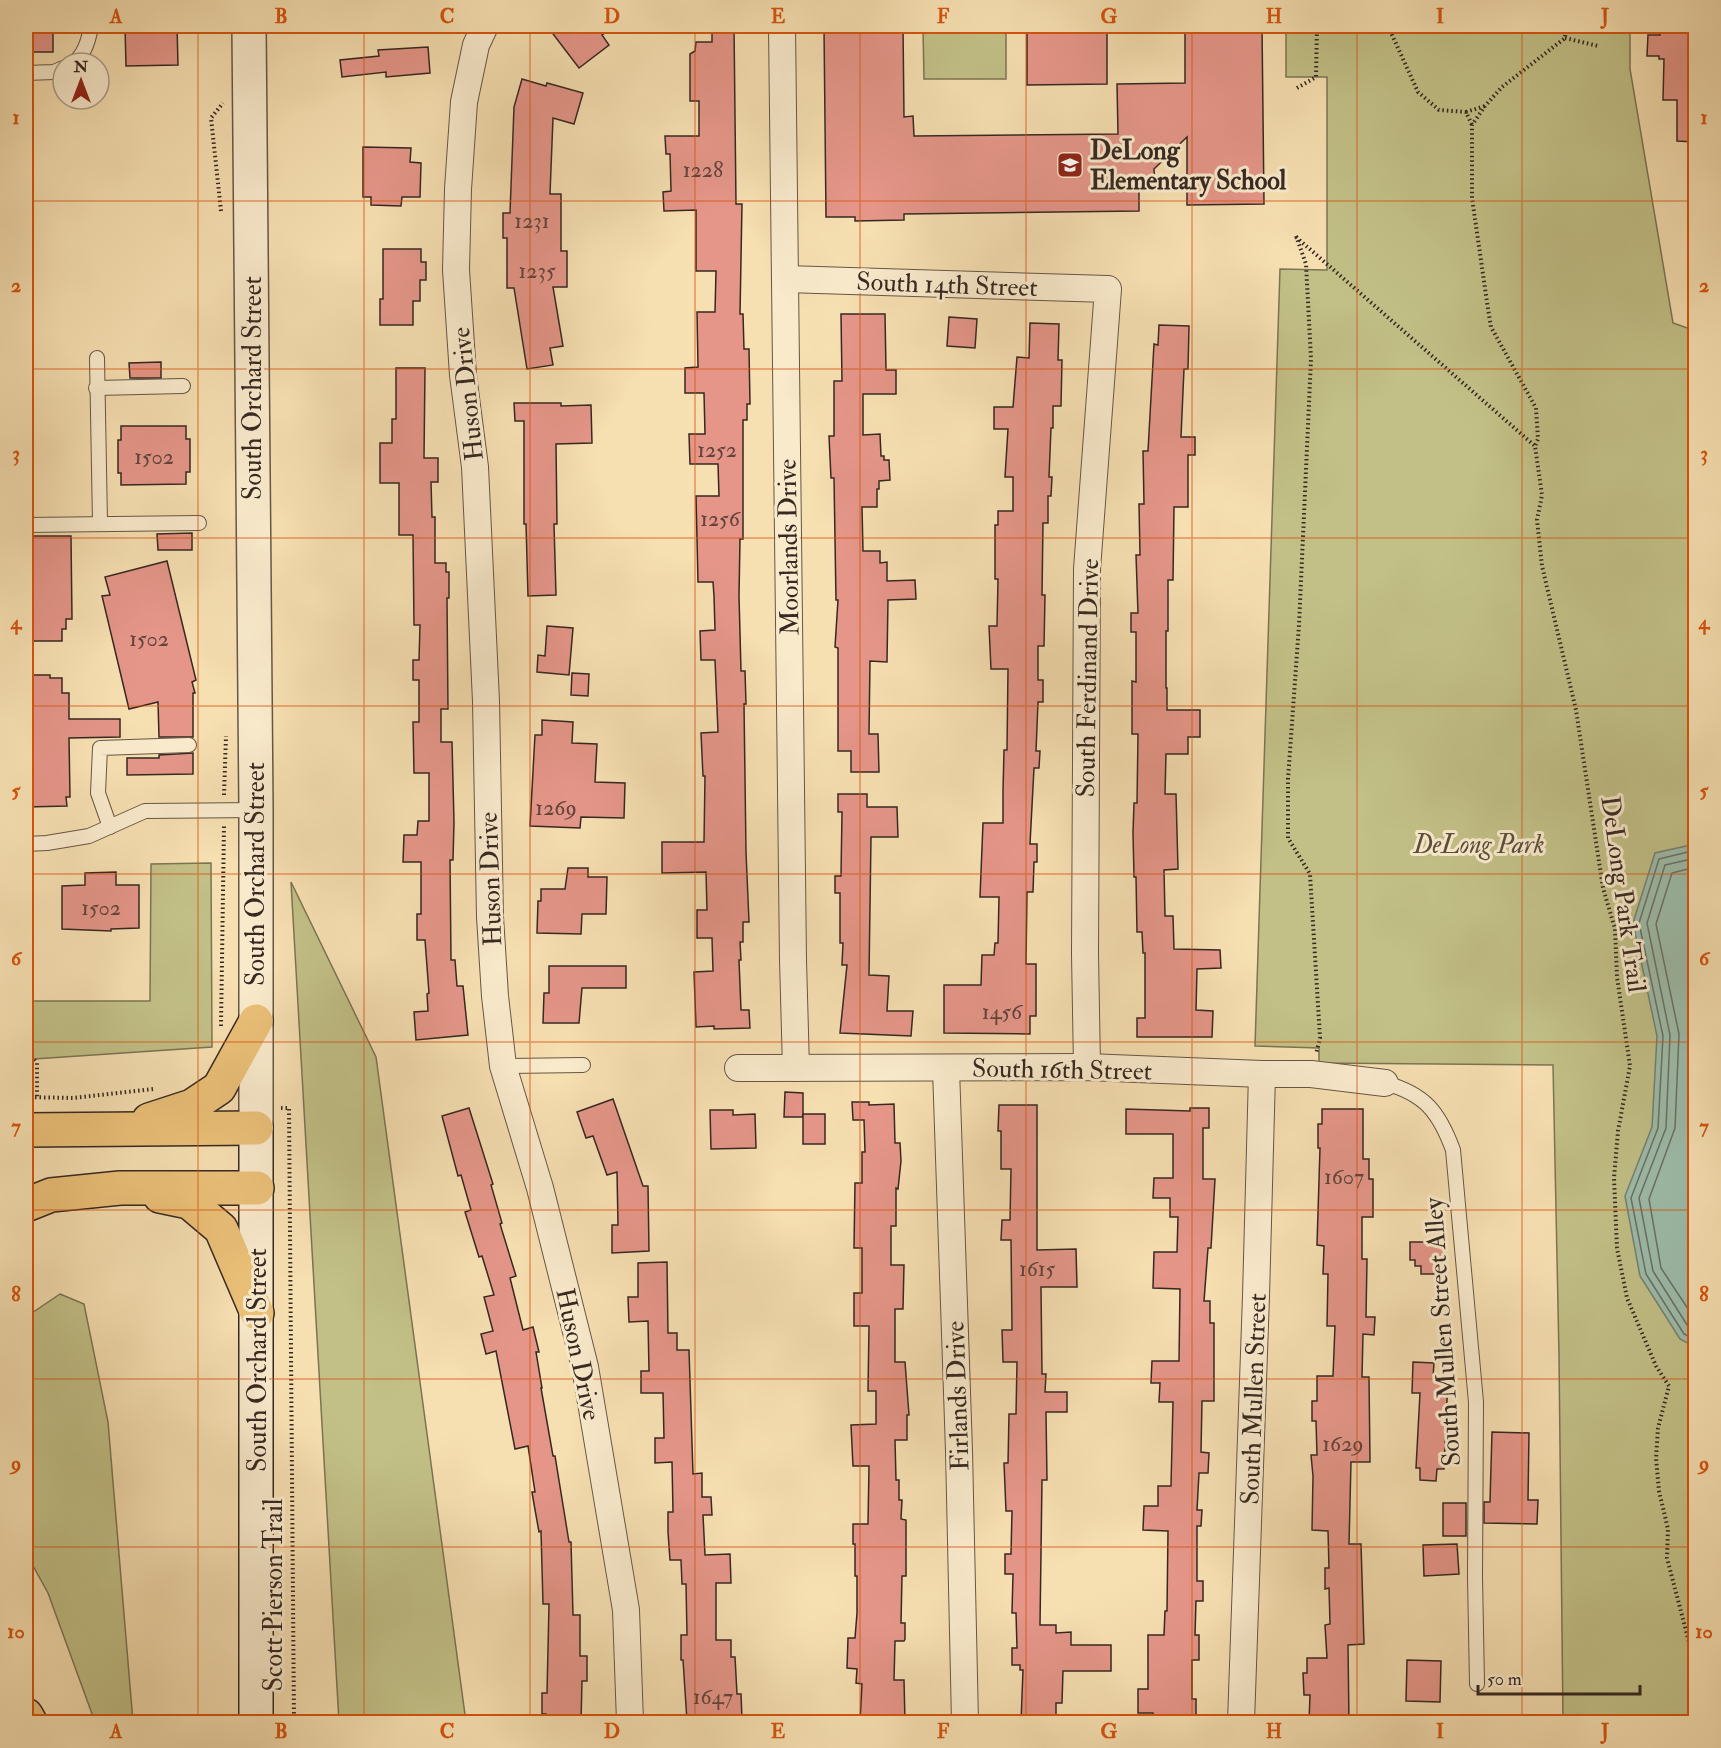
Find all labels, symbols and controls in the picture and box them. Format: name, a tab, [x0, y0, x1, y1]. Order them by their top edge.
text: A	[109, 4, 123, 29]
text: B	[274, 4, 288, 29]
text: C	[440, 4, 454, 29]
text: D	[604, 4, 620, 29]
text: E	[771, 4, 786, 29]
text: F	[937, 4, 950, 29]
text: G	[1101, 4, 1118, 29]
text: H	[1266, 4, 1282, 29]
text: I	[1436, 4, 1444, 29]
text: J	[1600, 4, 1609, 29]
north arrow	[51, 51, 111, 111]
text: N	[73, 57, 89, 77]
text: 1	[12, 105, 20, 130]
text: 1	[1700, 105, 1708, 130]
place label: DeLong Elementary School	[1090, 135, 1287, 198]
school or university icon: DeLong Elementary School	[1055, 150, 1085, 180]
house number: 1228	[683, 156, 723, 184]
house number: 1231	[514, 207, 550, 235]
house number: 1235	[518, 257, 556, 285]
street label: South 14th Street	[856, 266, 1038, 304]
text: 2	[11, 273, 21, 298]
text: 2	[1699, 273, 1709, 298]
street label: South Orchard Street	[237, 276, 269, 500]
street label: Huson Drive	[445, 325, 491, 462]
house number: 1252	[697, 436, 737, 464]
text: 3	[12, 441, 20, 466]
text: 3	[1700, 441, 1708, 466]
house number: 1502	[134, 443, 174, 471]
street label: Moorlands Drive	[771, 458, 807, 636]
house number: 1256	[700, 505, 742, 533]
street label: South Ferdinand Drive	[1070, 558, 1106, 798]
text: 4	[10, 610, 23, 635]
text: 4	[1698, 610, 1711, 635]
house number: 1502	[129, 625, 169, 653]
street label: South Orchard Street	[240, 762, 272, 986]
text: 5	[12, 778, 22, 803]
text: 5	[1700, 778, 1710, 803]
house number: 1269	[535, 794, 577, 822]
street label: DeLong Park Trail	[1593, 794, 1653, 995]
street label: Huson Drive	[473, 811, 509, 947]
park label: DeLong Park	[1413, 829, 1544, 861]
house number: 1502	[81, 894, 121, 922]
text: 6	[11, 946, 23, 971]
text: 6	[1699, 946, 1711, 971]
house number: 1456	[982, 998, 1024, 1026]
street label: South 16th Street	[972, 1052, 1152, 1088]
text: 7	[11, 1114, 21, 1139]
text: 7	[1699, 1114, 1709, 1139]
house number: 1607	[1324, 1163, 1364, 1191]
street label: South Mullen Street Alley	[1418, 1196, 1468, 1467]
street label: South Orchard Street	[242, 1248, 274, 1472]
house number: 1615	[1019, 1255, 1055, 1283]
text: 8	[11, 1282, 21, 1307]
text: 8	[1699, 1282, 1709, 1307]
street label: Huson Drive	[548, 1285, 608, 1423]
street label: South Mullen Street	[1234, 1293, 1274, 1505]
street label: Firlands Drive	[939, 1320, 977, 1471]
house number: 1629	[1322, 1430, 1364, 1458]
text: 9	[9, 1451, 21, 1476]
text: 9	[1697, 1451, 1709, 1476]
street label: Scott Pierson Trail	[258, 1498, 290, 1691]
text: 10	[7, 1619, 25, 1644]
text: 10	[1695, 1619, 1713, 1644]
scale bar	[1478, 1658, 1640, 1696]
text: 50 m	[1487, 1668, 1522, 1691]
house number: 1647	[693, 1683, 733, 1711]
text: A	[109, 1719, 123, 1744]
text: B	[274, 1719, 288, 1744]
text: C	[440, 1719, 454, 1744]
text: D	[604, 1719, 620, 1744]
text: E	[771, 1719, 786, 1744]
text: F	[937, 1719, 950, 1744]
text: G	[1101, 1719, 1118, 1744]
text: H	[1266, 1719, 1282, 1744]
text: I	[1436, 1719, 1444, 1744]
text: J	[1600, 1719, 1609, 1744]

